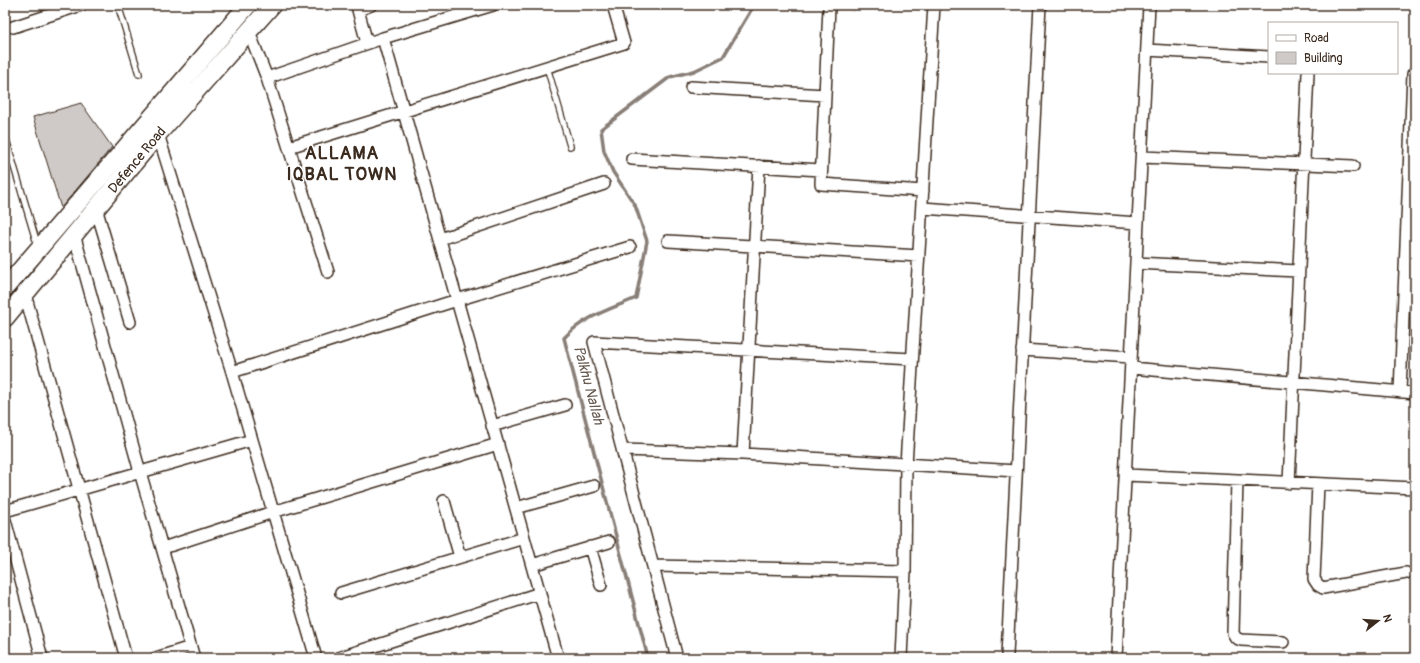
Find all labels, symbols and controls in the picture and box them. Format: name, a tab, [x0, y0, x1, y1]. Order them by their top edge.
legend	[1268, 22, 1398, 74]
text: Road	[1304, 31, 1329, 46]
text: Building	[1304, 51, 1343, 66]
street label: Defence Road	[105, 123, 170, 197]
district label: ALLAMA IQBAL TOWN	[287, 142, 397, 186]
water label: Palkhu Nallah	[569, 344, 608, 427]
north arrow	[1358, 601, 1398, 641]
text: N	[1380, 613, 1395, 624]

